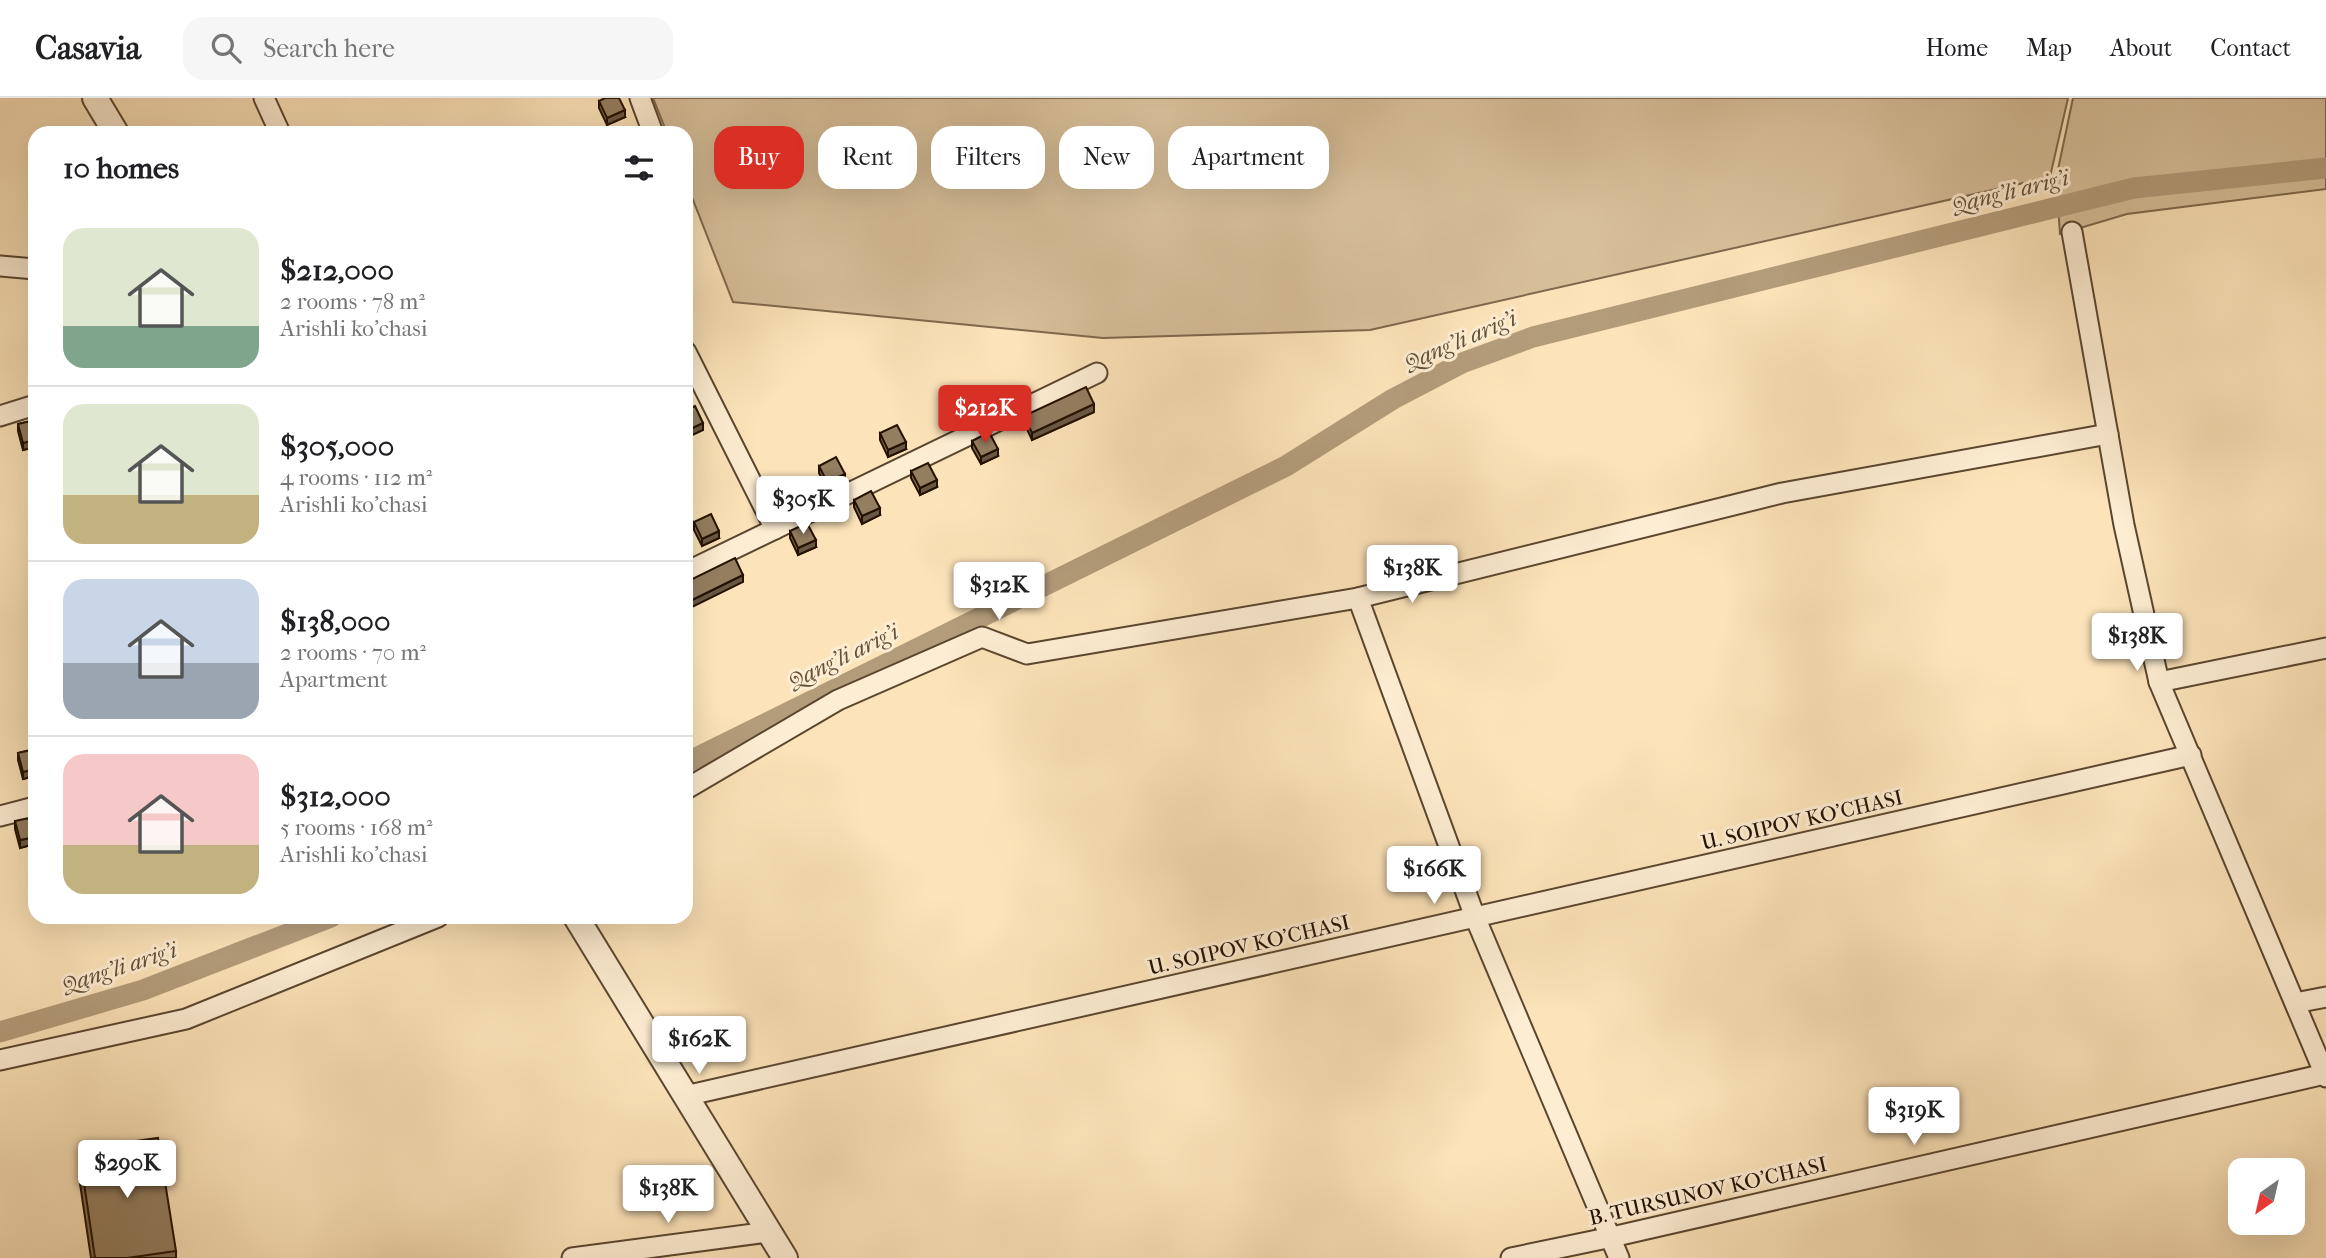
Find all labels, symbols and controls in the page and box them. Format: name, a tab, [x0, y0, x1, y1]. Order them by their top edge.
search box	[183, 17, 673, 80]
text: Casavia	[35, 29, 141, 68]
icon: search	[207, 29, 245, 67]
text: Search here	[263, 33, 395, 64]
text: Home	[1926, 34, 1988, 62]
text: Map	[2026, 34, 2072, 62]
text: About	[2110, 34, 2172, 62]
text: Contact	[2210, 34, 2291, 62]
chip: Buy	[714, 126, 804, 189]
chip: Rent	[818, 126, 917, 189]
chip: Filters	[931, 126, 1045, 189]
chip: New	[1059, 126, 1154, 189]
chip: Apartment	[1168, 126, 1329, 189]
icon: filters	[620, 149, 658, 187]
text: 10 homes	[63, 151, 179, 186]
water label: Qang'li arig'i	[1948, 164, 2073, 219]
text: $212,000	[280, 253, 394, 288]
icon: home	[119, 256, 203, 340]
text: 2 rooms · 78 m²	[280, 288, 425, 315]
water label: Qang'li arig'i	[1399, 304, 1522, 377]
text: Arishli ko'chasi	[280, 315, 428, 342]
pin: $212K	[936, 386, 1034, 445]
text: $212K	[954, 394, 1016, 421]
text: $305,000	[280, 429, 394, 464]
icon: home	[119, 432, 203, 516]
text: 4 rooms · 112 m²	[280, 464, 432, 491]
pin: $305K	[754, 476, 852, 536]
text: $305K	[772, 485, 834, 512]
text: Arishli ko'chasi	[280, 491, 428, 518]
pin: $138K	[1363, 546, 1461, 605]
text: $138K	[1383, 554, 1441, 581]
pin: $312K	[950, 562, 1048, 622]
text: $312K	[970, 571, 1028, 598]
text: $138,000	[280, 604, 390, 639]
icon: home	[119, 607, 203, 691]
pin: $138K	[2088, 614, 2186, 673]
water label: Qang'li arig'i	[783, 618, 904, 695]
text: $138K	[2108, 622, 2166, 649]
text: 2 rooms · 70 m²	[280, 639, 426, 666]
text: Apartment	[280, 666, 388, 693]
text: $312,000	[280, 779, 391, 814]
icon: home	[119, 782, 203, 866]
street label: U. SOIPOV KO'CHASI	[1699, 785, 1905, 855]
text: 5 rooms · 168 m²	[280, 814, 433, 841]
text: Arishli ko'chasi	[280, 841, 428, 868]
pin: $166K	[1385, 846, 1483, 906]
text: $166K	[1403, 855, 1465, 882]
street label: U. SOIPOV KO'CHASI	[1146, 910, 1352, 980]
water label: Qang'li arig'i	[57, 936, 181, 999]
pin: $162K	[650, 1016, 748, 1076]
text: $162K	[668, 1025, 730, 1052]
pin: $319K	[1865, 1088, 1963, 1147]
text: $319K	[1884, 1096, 1944, 1123]
pin: $290K	[78, 1140, 176, 1200]
text: $290K	[94, 1149, 160, 1176]
street label: B. TURSUNOV KO'CHASI	[1587, 1152, 1829, 1230]
north arrow	[2228, 1158, 2305, 1236]
map controls	[2228, 1158, 2305, 1235]
pin: $138K	[619, 1166, 717, 1225]
text: $138K	[639, 1174, 697, 1201]

